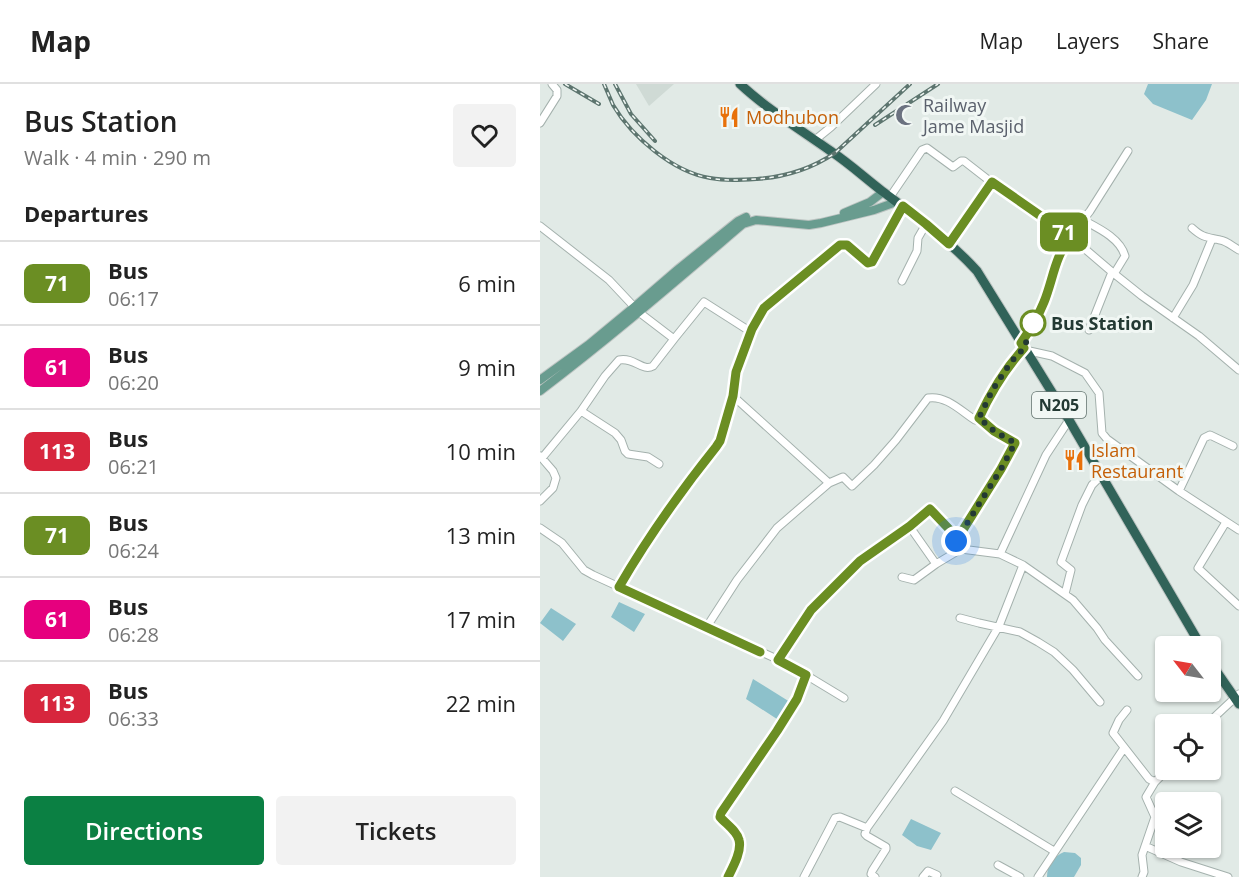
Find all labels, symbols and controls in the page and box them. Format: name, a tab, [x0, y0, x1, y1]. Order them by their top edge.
text: Map	[30, 22, 91, 60]
text: Map	[980, 27, 1023, 55]
text: Layers	[1056, 27, 1120, 55]
text: Share	[1153, 27, 1209, 55]
place label: Railway Jame Masjid	[921, 93, 1024, 138]
text: Bus Station	[24, 102, 178, 140]
mosque icon: Railway Jame Masjid	[894, 103, 918, 127]
button: heart	[453, 104, 516, 167]
restaurant icon: Modhubon	[717, 105, 741, 129]
place label: Modhubon	[746, 105, 839, 129]
text: Walk · 4 min · 290 m	[24, 144, 211, 171]
text: Departures	[24, 198, 148, 228]
line badge: 71	[1037, 212, 1091, 252]
text: 71	[1052, 218, 1076, 246]
text: Bus	[108, 255, 148, 285]
text: 6 min	[458, 268, 516, 298]
text: 71	[45, 269, 69, 297]
text: 06:17	[108, 285, 159, 312]
marker: Bus Station	[1020, 310, 1046, 336]
place label: Bus Station	[1051, 311, 1153, 335]
text: Bus	[108, 339, 148, 369]
text: 9 min	[458, 352, 516, 382]
text: 61	[45, 353, 69, 381]
text: 06:20	[108, 369, 159, 396]
road number: N205	[1032, 392, 1086, 418]
text: Bus	[108, 423, 148, 453]
text: 10 min	[446, 436, 516, 466]
text: 113	[39, 437, 75, 465]
place label: Islam Restaurant	[1091, 438, 1183, 483]
restaurant icon: Islam Restaurant	[1062, 448, 1086, 472]
text: 06:21	[108, 453, 159, 480]
text: Bus	[108, 507, 148, 537]
text: 13 min	[446, 520, 516, 550]
text: 71	[45, 521, 69, 549]
your location	[941, 526, 971, 556]
text: 06:24	[108, 537, 159, 564]
text: Bus	[108, 591, 148, 621]
text: 17 min	[446, 604, 516, 634]
text: 61	[45, 605, 69, 633]
text: 06:28	[108, 621, 159, 648]
north arrow	[1155, 636, 1221, 702]
map controls	[1155, 636, 1221, 858]
text: Bus	[108, 675, 148, 705]
text: 22 min	[446, 688, 516, 718]
text: 113	[39, 689, 75, 717]
text: 06:33	[108, 705, 159, 732]
button: locate	[1155, 714, 1221, 780]
button: layers	[1155, 792, 1221, 858]
button: Directions	[24, 796, 264, 865]
button: Tickets	[276, 796, 516, 865]

